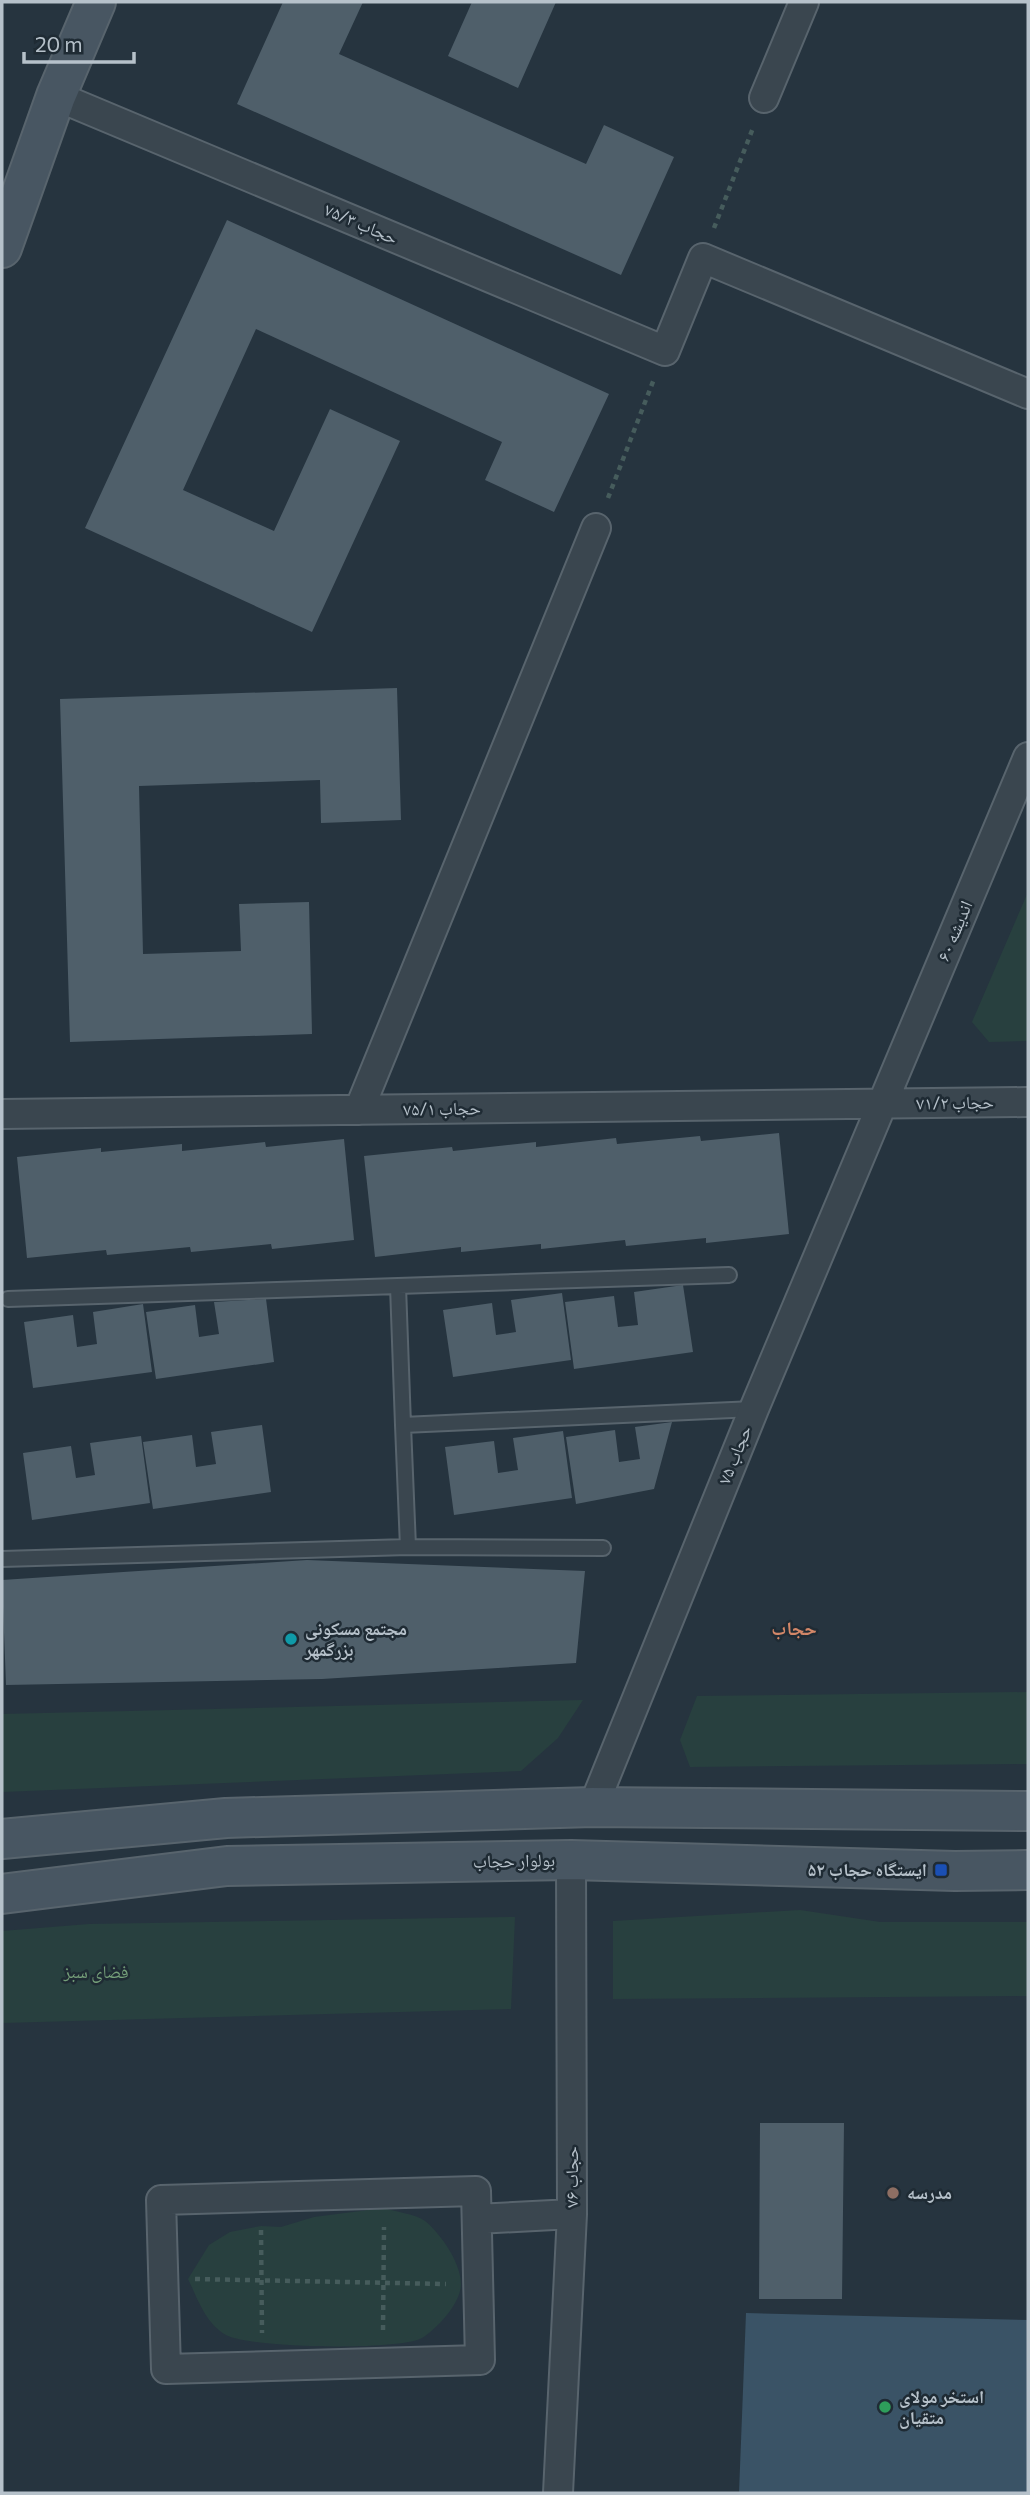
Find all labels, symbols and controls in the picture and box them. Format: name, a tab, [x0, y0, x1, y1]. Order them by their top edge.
scale bar	[24, 21, 135, 65]
text: 20 m	[35, 31, 83, 56]
street label: حجاب ۷۵/۳	[321, 198, 401, 249]
street label: اندیشه ۶۰	[932, 897, 977, 964]
street label: حجاب ۷۱/۲	[916, 1090, 994, 1114]
street label: حجاب ۷۵/۱	[403, 1096, 481, 1120]
street label: حجاب ۷۵	[712, 1422, 756, 1487]
district label: حجاب	[771, 1616, 817, 1640]
place label: مجتمع مسکونی بزرگمهر	[304, 1617, 407, 1661]
marker: مجتمع مسکونی بزرگمهر	[283, 1631, 299, 1647]
street label: بولوار حجاب	[473, 1848, 555, 1872]
place label: ایستگاه حجاب ۵۲	[808, 1858, 927, 1881]
marker: ایستگاه حجاب ۵۲	[933, 1862, 949, 1878]
park label: فضای سبز	[62, 1960, 129, 1983]
street label: حجاب ۷۶	[560, 2146, 583, 2208]
place label: مدرسه	[907, 2181, 952, 2203]
marker: مدرسه	[885, 2185, 901, 2201]
place label: استخر مولای متقیان	[899, 2385, 984, 2429]
marker: استخر مولای متقیان	[877, 2399, 893, 2415]

